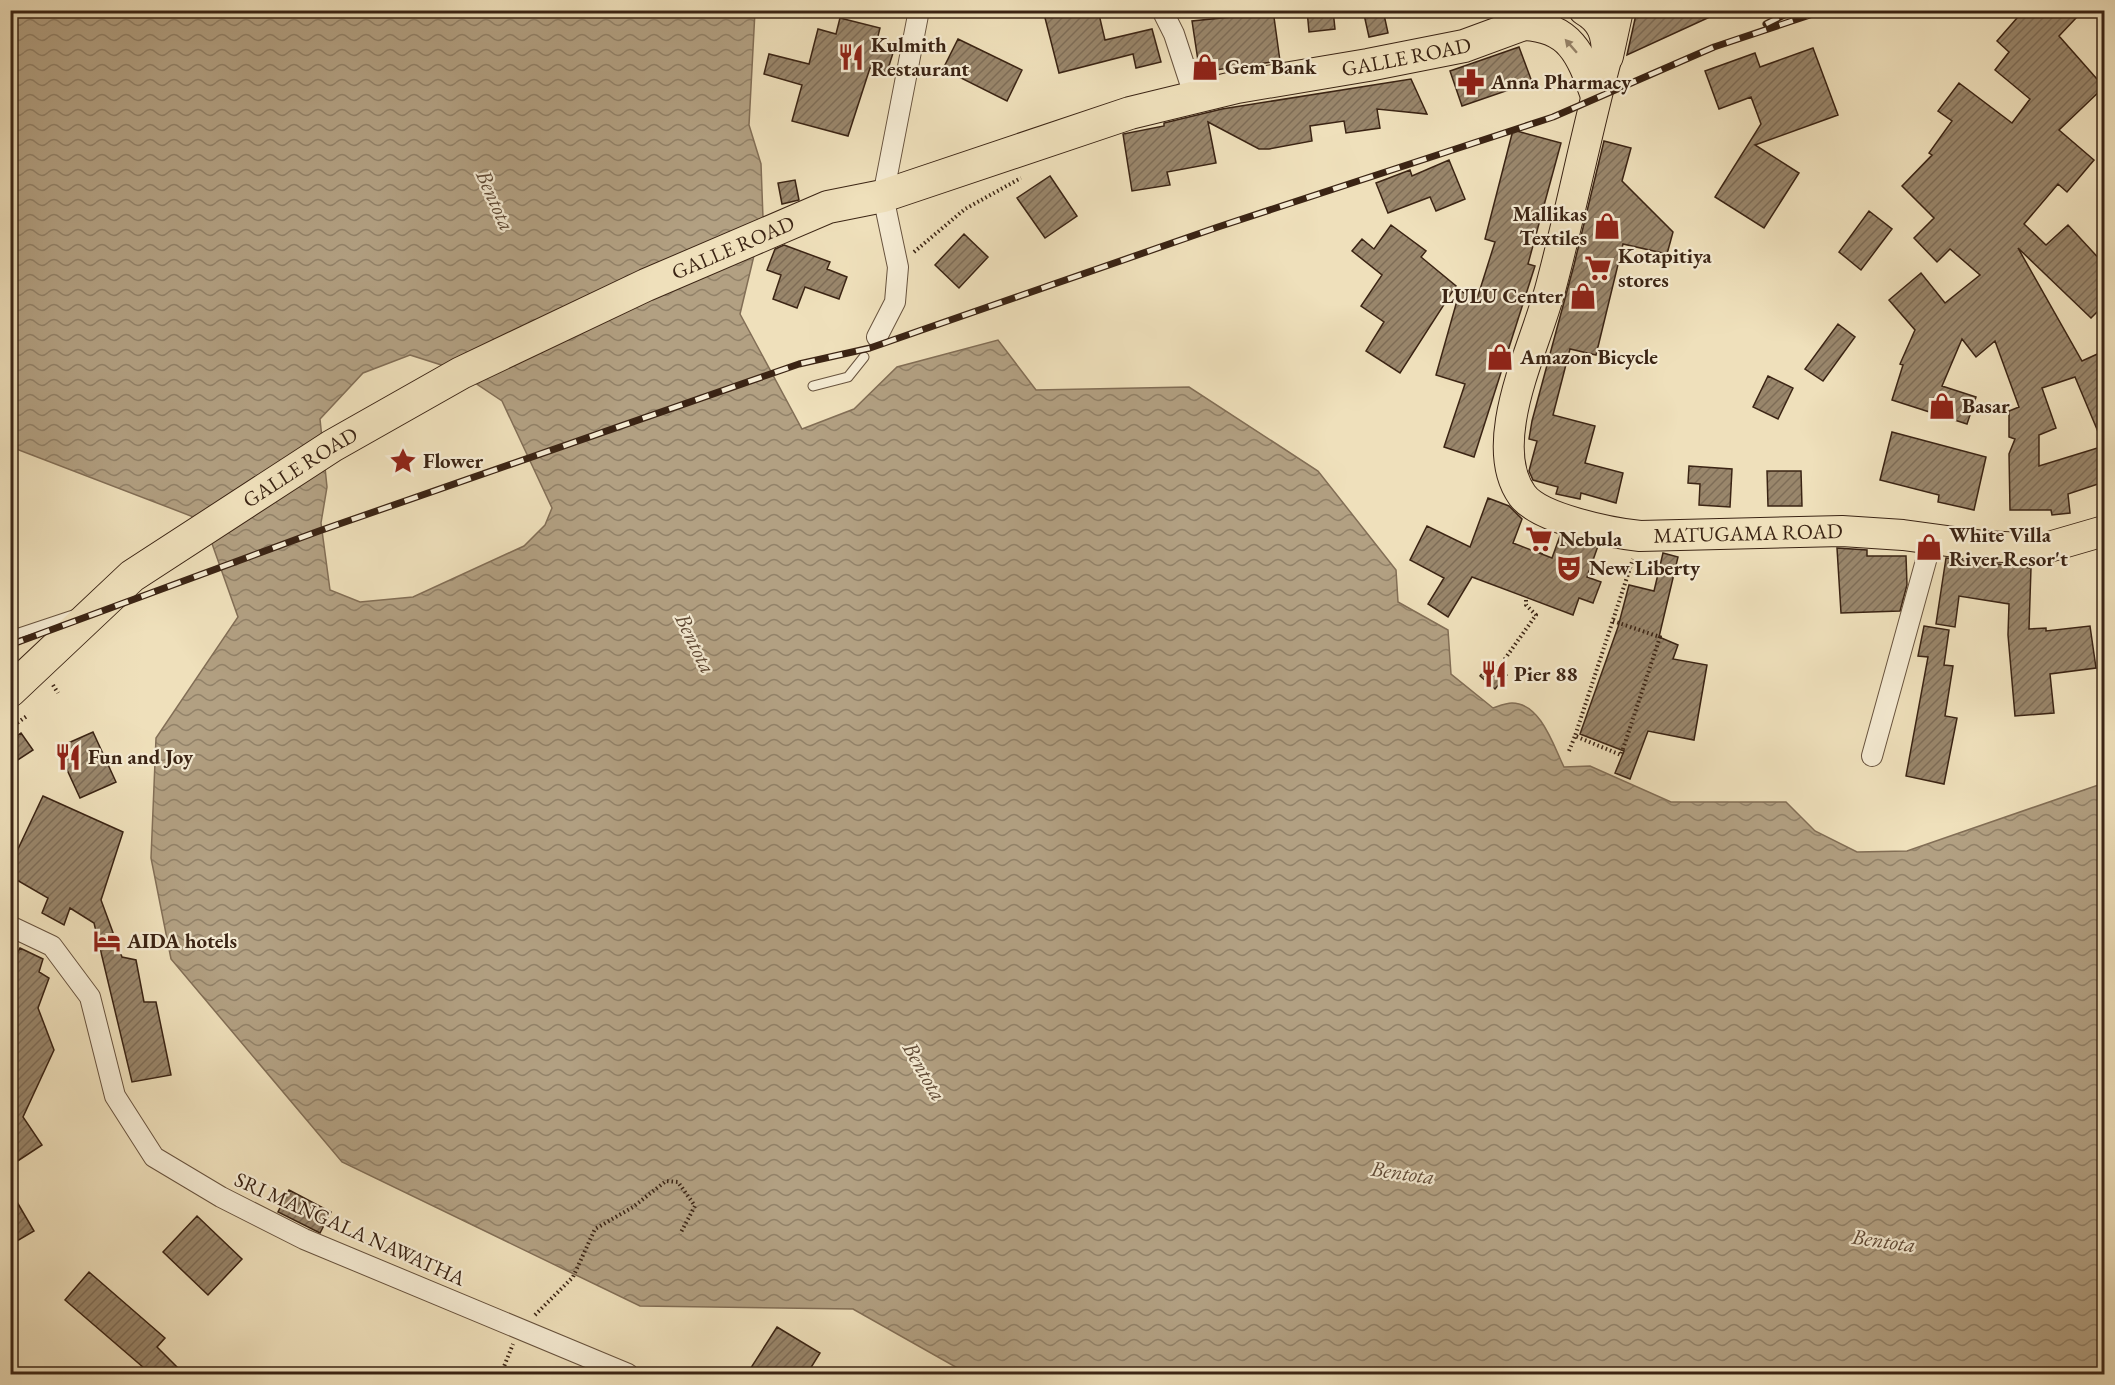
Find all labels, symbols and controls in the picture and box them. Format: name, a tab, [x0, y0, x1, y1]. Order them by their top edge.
place label: Kulmith Restaurant	[871, 31, 969, 82]
street label: GALLE ROAD	[1340, 31, 1473, 82]
one-way arrow	[1564, 38, 1578, 53]
restaurant icon: Kulmith Restaurant	[836, 42, 866, 72]
shop icon: Gem Bank	[1190, 52, 1220, 82]
place label: Gem Bank	[1225, 53, 1317, 80]
pharmacy icon: Anna Pharmacy	[1456, 67, 1486, 97]
place label: Anna Pharmacy	[1490, 68, 1632, 95]
water label: Bentota	[469, 164, 522, 235]
place label: Mallikas Textiles	[1513, 200, 1587, 251]
street label: GALLE ROAD	[667, 209, 799, 285]
shop icon: Mallikas Textiles	[1592, 211, 1622, 241]
place label: Kotapitiya stores	[1618, 242, 1713, 293]
supermarket icon: Kotapitiya stores	[1583, 253, 1613, 283]
shop icon: LULU Center	[1568, 281, 1598, 311]
place label: LULU Center	[1442, 282, 1563, 309]
shop icon: Amazon Bicycle	[1485, 342, 1515, 372]
place label: Amazon Bicycle	[1519, 343, 1658, 370]
shop icon: Basar	[1927, 391, 1957, 421]
place label: Basar	[1962, 392, 2010, 419]
street label: GALLE ROAD	[237, 420, 362, 513]
place icon: Flower	[388, 446, 418, 476]
place label: Flower	[423, 447, 484, 474]
street label: MATUGAMA ROAD	[1653, 517, 1843, 549]
place label: White Villa River Resor't	[1949, 521, 2068, 572]
supermarket icon: Nebula	[1524, 524, 1554, 554]
place label: Nebula	[1559, 525, 1623, 552]
shop icon: White Villa River Resor't	[1914, 532, 1944, 562]
theatre icon: New Liberty	[1554, 553, 1584, 583]
place label: New Liberty	[1589, 554, 1701, 581]
water label: Bentota	[668, 607, 723, 678]
restaurant icon: Pier 88	[1479, 659, 1509, 689]
place label: Pier 88	[1514, 660, 1578, 687]
restaurant icon: Fun and Joy	[53, 742, 83, 772]
place label: Fun and Joy	[88, 743, 194, 770]
hotel icon: AIDA hotels	[92, 926, 122, 956]
place label: AIDA hotels	[126, 927, 237, 954]
water label: Bentota	[896, 1036, 953, 1106]
water label: Bentota	[1368, 1154, 1436, 1191]
street label: SRI MANGALA NAWATHA	[231, 1165, 470, 1292]
water label: Bentota	[1849, 1222, 1917, 1259]

